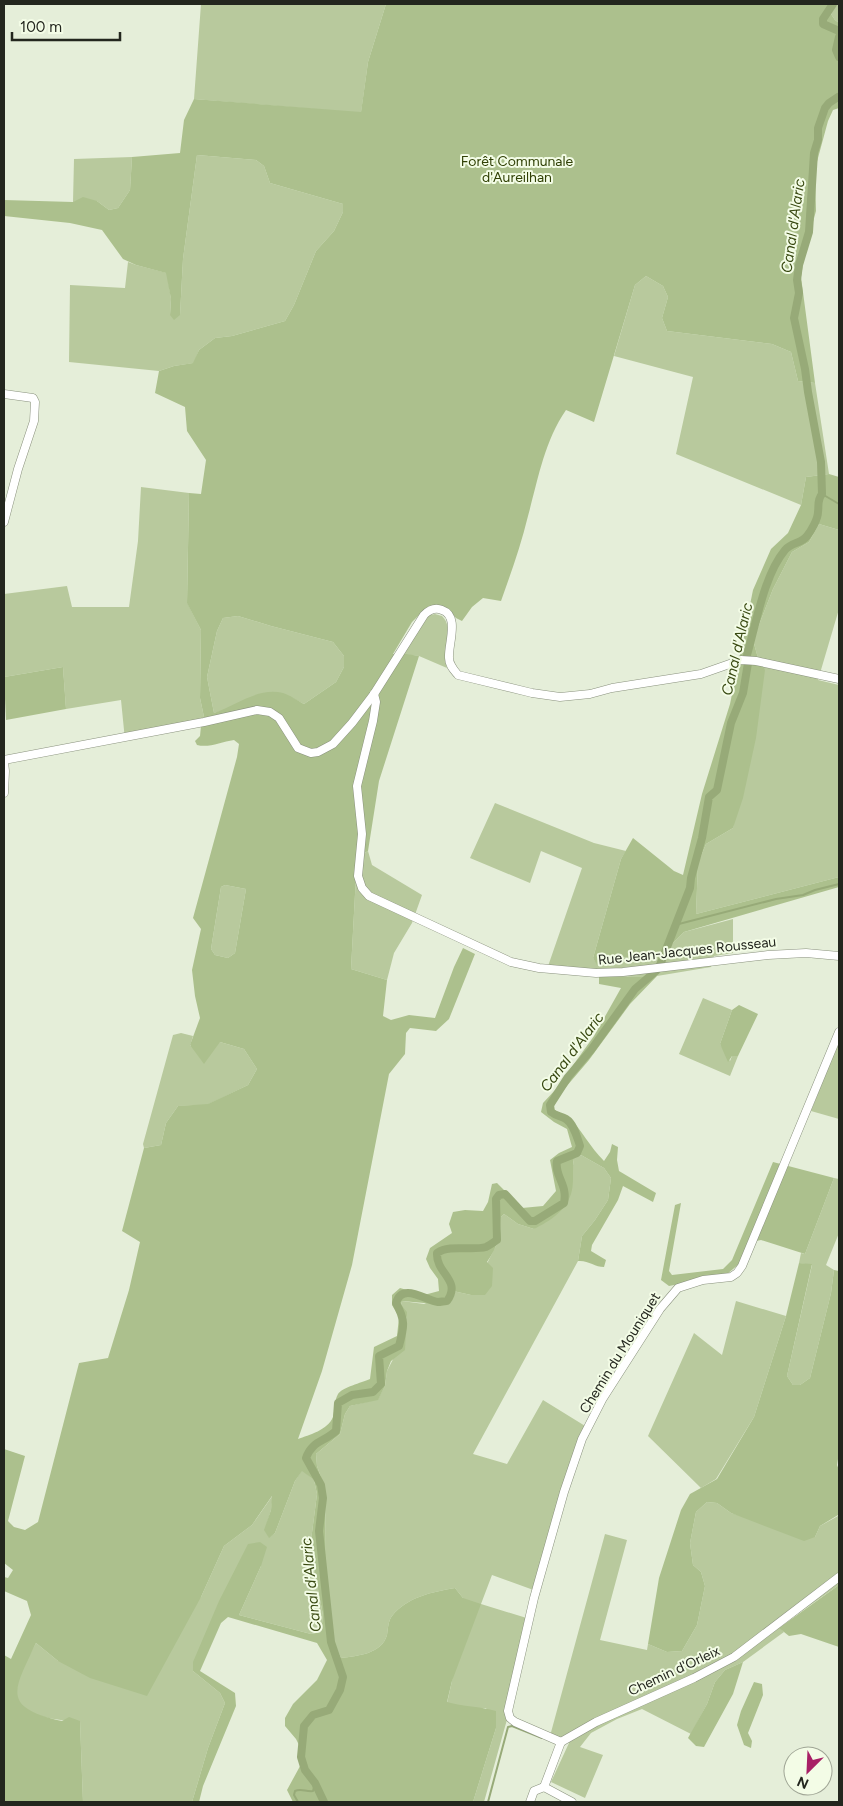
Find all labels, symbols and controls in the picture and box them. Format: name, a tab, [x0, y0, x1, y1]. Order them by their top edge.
scale bar	[12, 10, 120, 42]
text: 100 m	[20, 18, 62, 36]
park label: Forêt Communale d'Aureilhan	[461, 153, 574, 186]
water label: Canal d'Alaric	[777, 178, 809, 274]
water label: Canal d'Alaric	[718, 601, 756, 697]
street label: Rue Jean-Jacques Rousseau	[597, 933, 777, 969]
water label: Canal d'Alaric	[536, 1009, 608, 1095]
street label: Chemin du Mouniquet	[576, 1289, 664, 1417]
water label: Canal d'Alaric	[297, 1537, 325, 1633]
street label: Chemin d'Orleix	[625, 1642, 723, 1700]
north arrow	[783, 1746, 833, 1796]
text: N	[795, 1772, 811, 1792]

